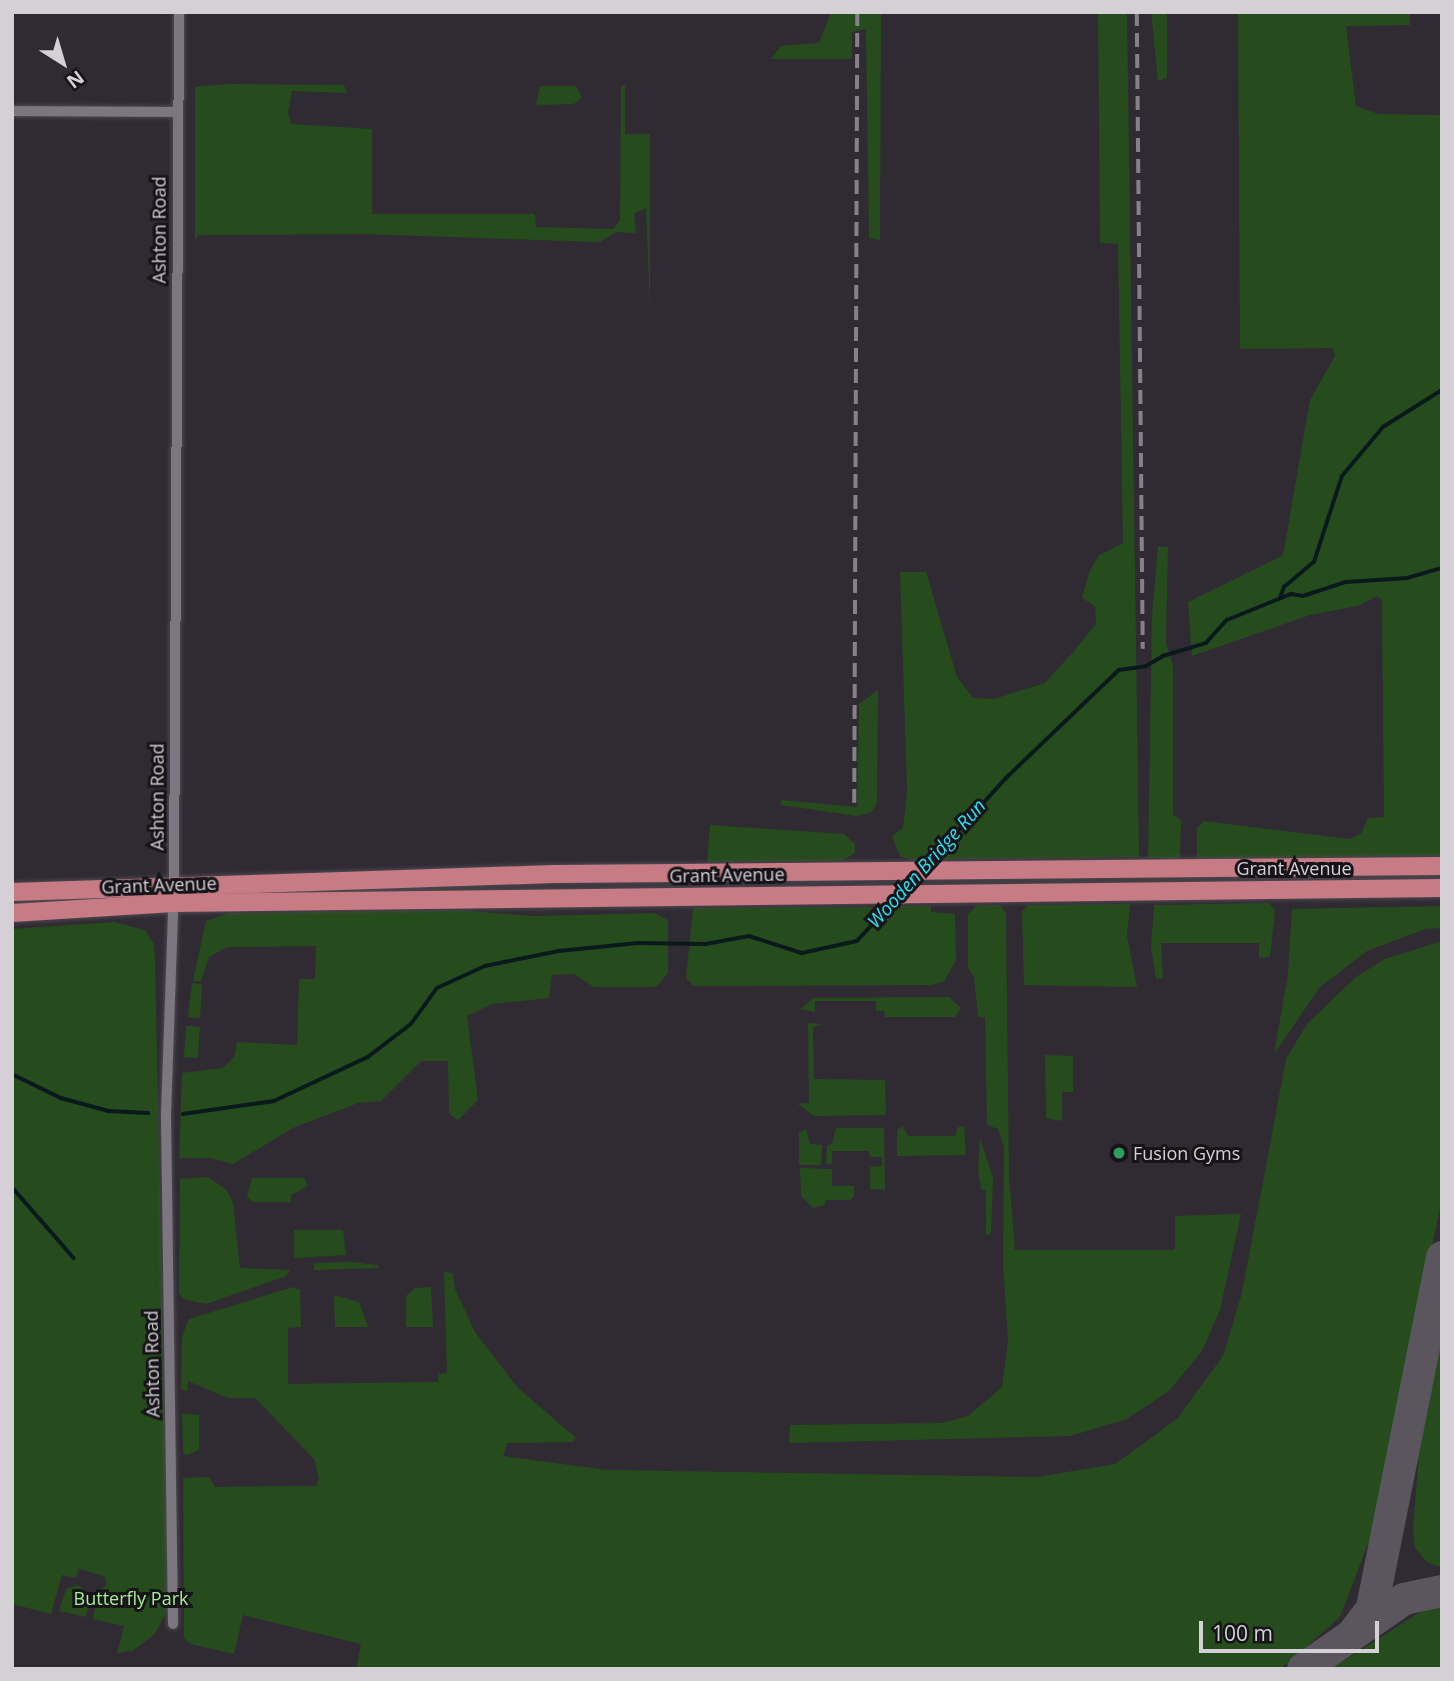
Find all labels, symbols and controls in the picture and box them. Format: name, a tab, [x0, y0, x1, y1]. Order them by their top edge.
north arrow	[28, 28, 98, 98]
text: N	[62, 65, 90, 95]
street label: Ashton Road	[148, 177, 170, 283]
street label: Ashton Road	[146, 744, 168, 850]
water label: Wooden Bridge Run	[863, 795, 991, 933]
street label: Grant Avenue	[1236, 857, 1352, 879]
street label: Grant Avenue	[669, 863, 785, 887]
street label: Grant Avenue	[101, 872, 217, 898]
place label: Fusion Gyms	[1133, 1142, 1240, 1164]
marker: Fusion Gyms	[1111, 1145, 1127, 1161]
street label: Ashton Road	[140, 1310, 164, 1418]
park label: Butterfly Park	[74, 1587, 188, 1609]
scale bar	[1202, 1608, 1382, 1652]
text: 100 m	[1212, 1619, 1273, 1647]

